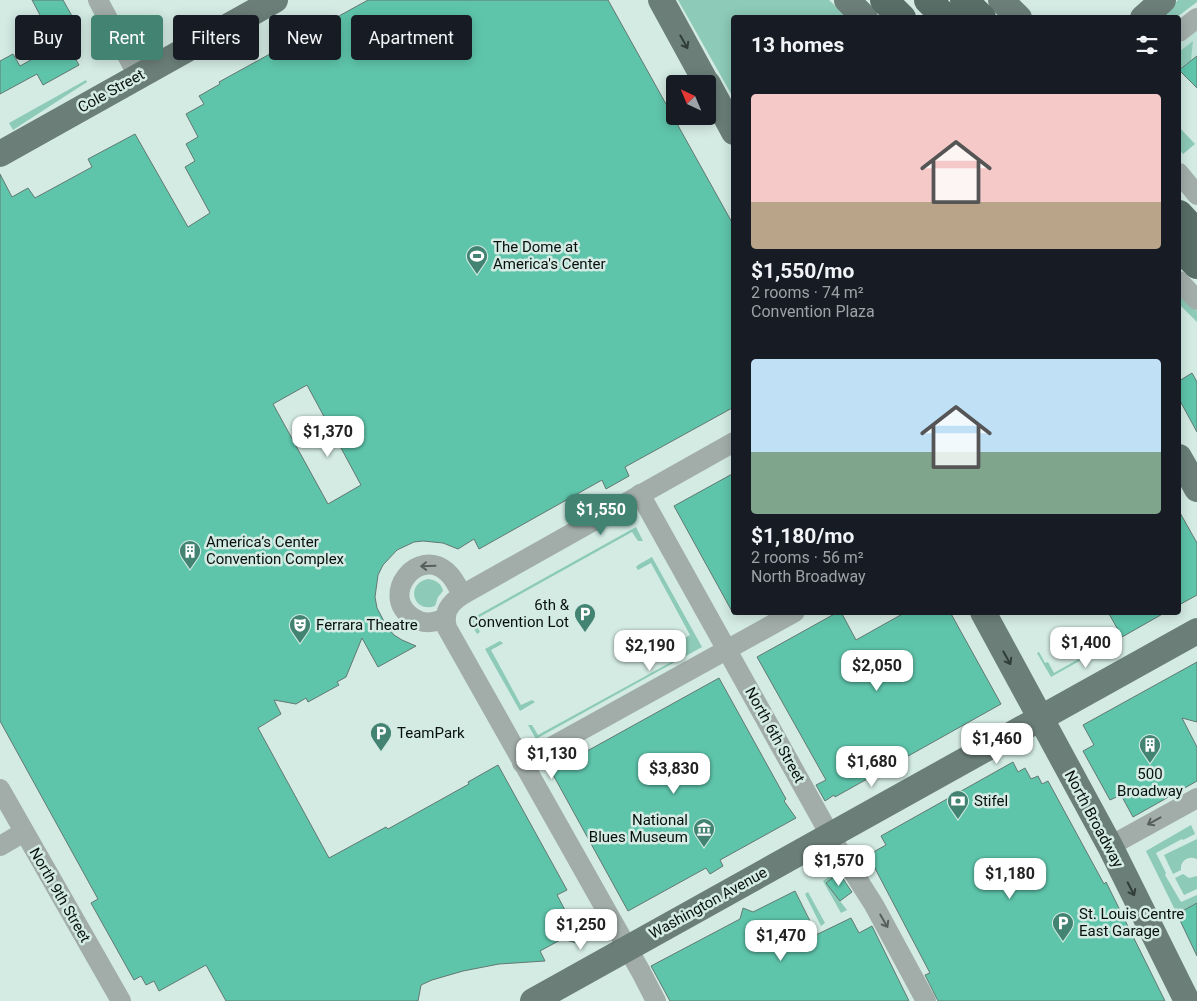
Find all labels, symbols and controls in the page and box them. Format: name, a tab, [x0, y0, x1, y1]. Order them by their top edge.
chip: Buy	[15, 15, 81, 60]
chip: Rent	[91, 15, 163, 60]
chip: Filters	[173, 15, 259, 60]
chip: New	[269, 15, 341, 60]
chip: Apartment	[351, 15, 472, 60]
icon: filters	[1133, 31, 1161, 59]
text: 13 homes	[751, 33, 844, 57]
one-way arrow	[680, 34, 689, 49]
street label: Cole Street	[75, 65, 147, 117]
north arrow	[666, 75, 716, 125]
map controls	[666, 75, 716, 125]
icon: home	[911, 127, 1001, 217]
place label: The Dome at America's Center	[493, 238, 606, 273]
sports icon: The Dome at America's Center	[465, 244, 489, 275]
text: $1,550/mo	[751, 259, 854, 283]
text: 2 rooms · 74 m²	[751, 283, 864, 302]
text: Convention Plaza	[751, 302, 875, 321]
icon: home	[911, 392, 1001, 482]
pin: $1,370	[287, 416, 369, 458]
text: $1,370	[303, 422, 353, 441]
pin: $1,550	[560, 494, 642, 536]
text: $1,550	[576, 500, 626, 519]
text: $1,180/mo	[751, 524, 854, 548]
place label: America’s Center Convention Complex	[206, 533, 345, 568]
building icon: America’s Center Convention Complex	[178, 539, 202, 570]
text: 2 rooms · 56 m²	[751, 548, 864, 567]
one-way arrow	[420, 562, 436, 571]
text: North Broadway	[751, 567, 866, 586]
place label: 6th & Convention Lot	[468, 596, 570, 631]
parking icon: 6th & Convention Lot	[573, 602, 597, 633]
theatre icon: Ferrara Theatre	[288, 613, 312, 644]
place label: Ferrara Theatre	[316, 616, 418, 634]
pin: $1,400	[1045, 626, 1127, 669]
pin: $2,190	[609, 630, 691, 672]
text: $1,400	[1061, 633, 1111, 652]
text: $2,190	[625, 636, 675, 655]
pin: $2,050	[836, 650, 918, 692]
one-way arrow	[1002, 650, 1012, 665]
text: $2,050	[852, 656, 902, 675]
street label: North 6th Street	[741, 684, 809, 786]
parking icon: TeamPark	[369, 721, 393, 752]
pin: $1,460	[956, 722, 1038, 765]
place label: TeamPark	[397, 724, 465, 742]
text: $1,460	[972, 729, 1022, 748]
building icon: 500 Broadway	[1138, 733, 1162, 764]
pin: $1,130	[511, 738, 593, 780]
text: $1,130	[527, 744, 577, 763]
pin: $1,680	[831, 746, 913, 788]
pin: $3,830	[633, 752, 715, 795]
text: $1,680	[847, 752, 897, 771]
text: $3,830	[649, 759, 699, 778]
place label: 500 Broadway	[1117, 765, 1183, 800]
street label: North Broadway	[1061, 767, 1127, 871]
bank icon: Stifel	[946, 789, 970, 820]
place label: Stifel	[974, 792, 1008, 810]
place label: National Blues Museum	[589, 811, 688, 846]
one-way arrow	[1147, 816, 1162, 826]
museum icon: National Blues Museum	[692, 817, 716, 848]
street label: North 9th Street	[26, 844, 94, 946]
pin: $1,570	[798, 844, 880, 887]
text: $1,570	[814, 851, 864, 870]
pin: $1,180	[969, 858, 1051, 900]
street label: Washington Avenue	[646, 863, 770, 943]
text: $1,180	[985, 864, 1035, 883]
one-way arrow	[1127, 882, 1137, 897]
place label: St. Louis Centre East Garage	[1079, 905, 1184, 940]
pin: $1,250	[540, 908, 622, 951]
parking icon: St. Louis Centre East Garage	[1051, 911, 1075, 942]
one-way arrow	[879, 913, 889, 928]
text: $1,250	[556, 915, 606, 934]
pin: $1,470	[740, 920, 822, 962]
text: $1,470	[756, 926, 806, 945]

